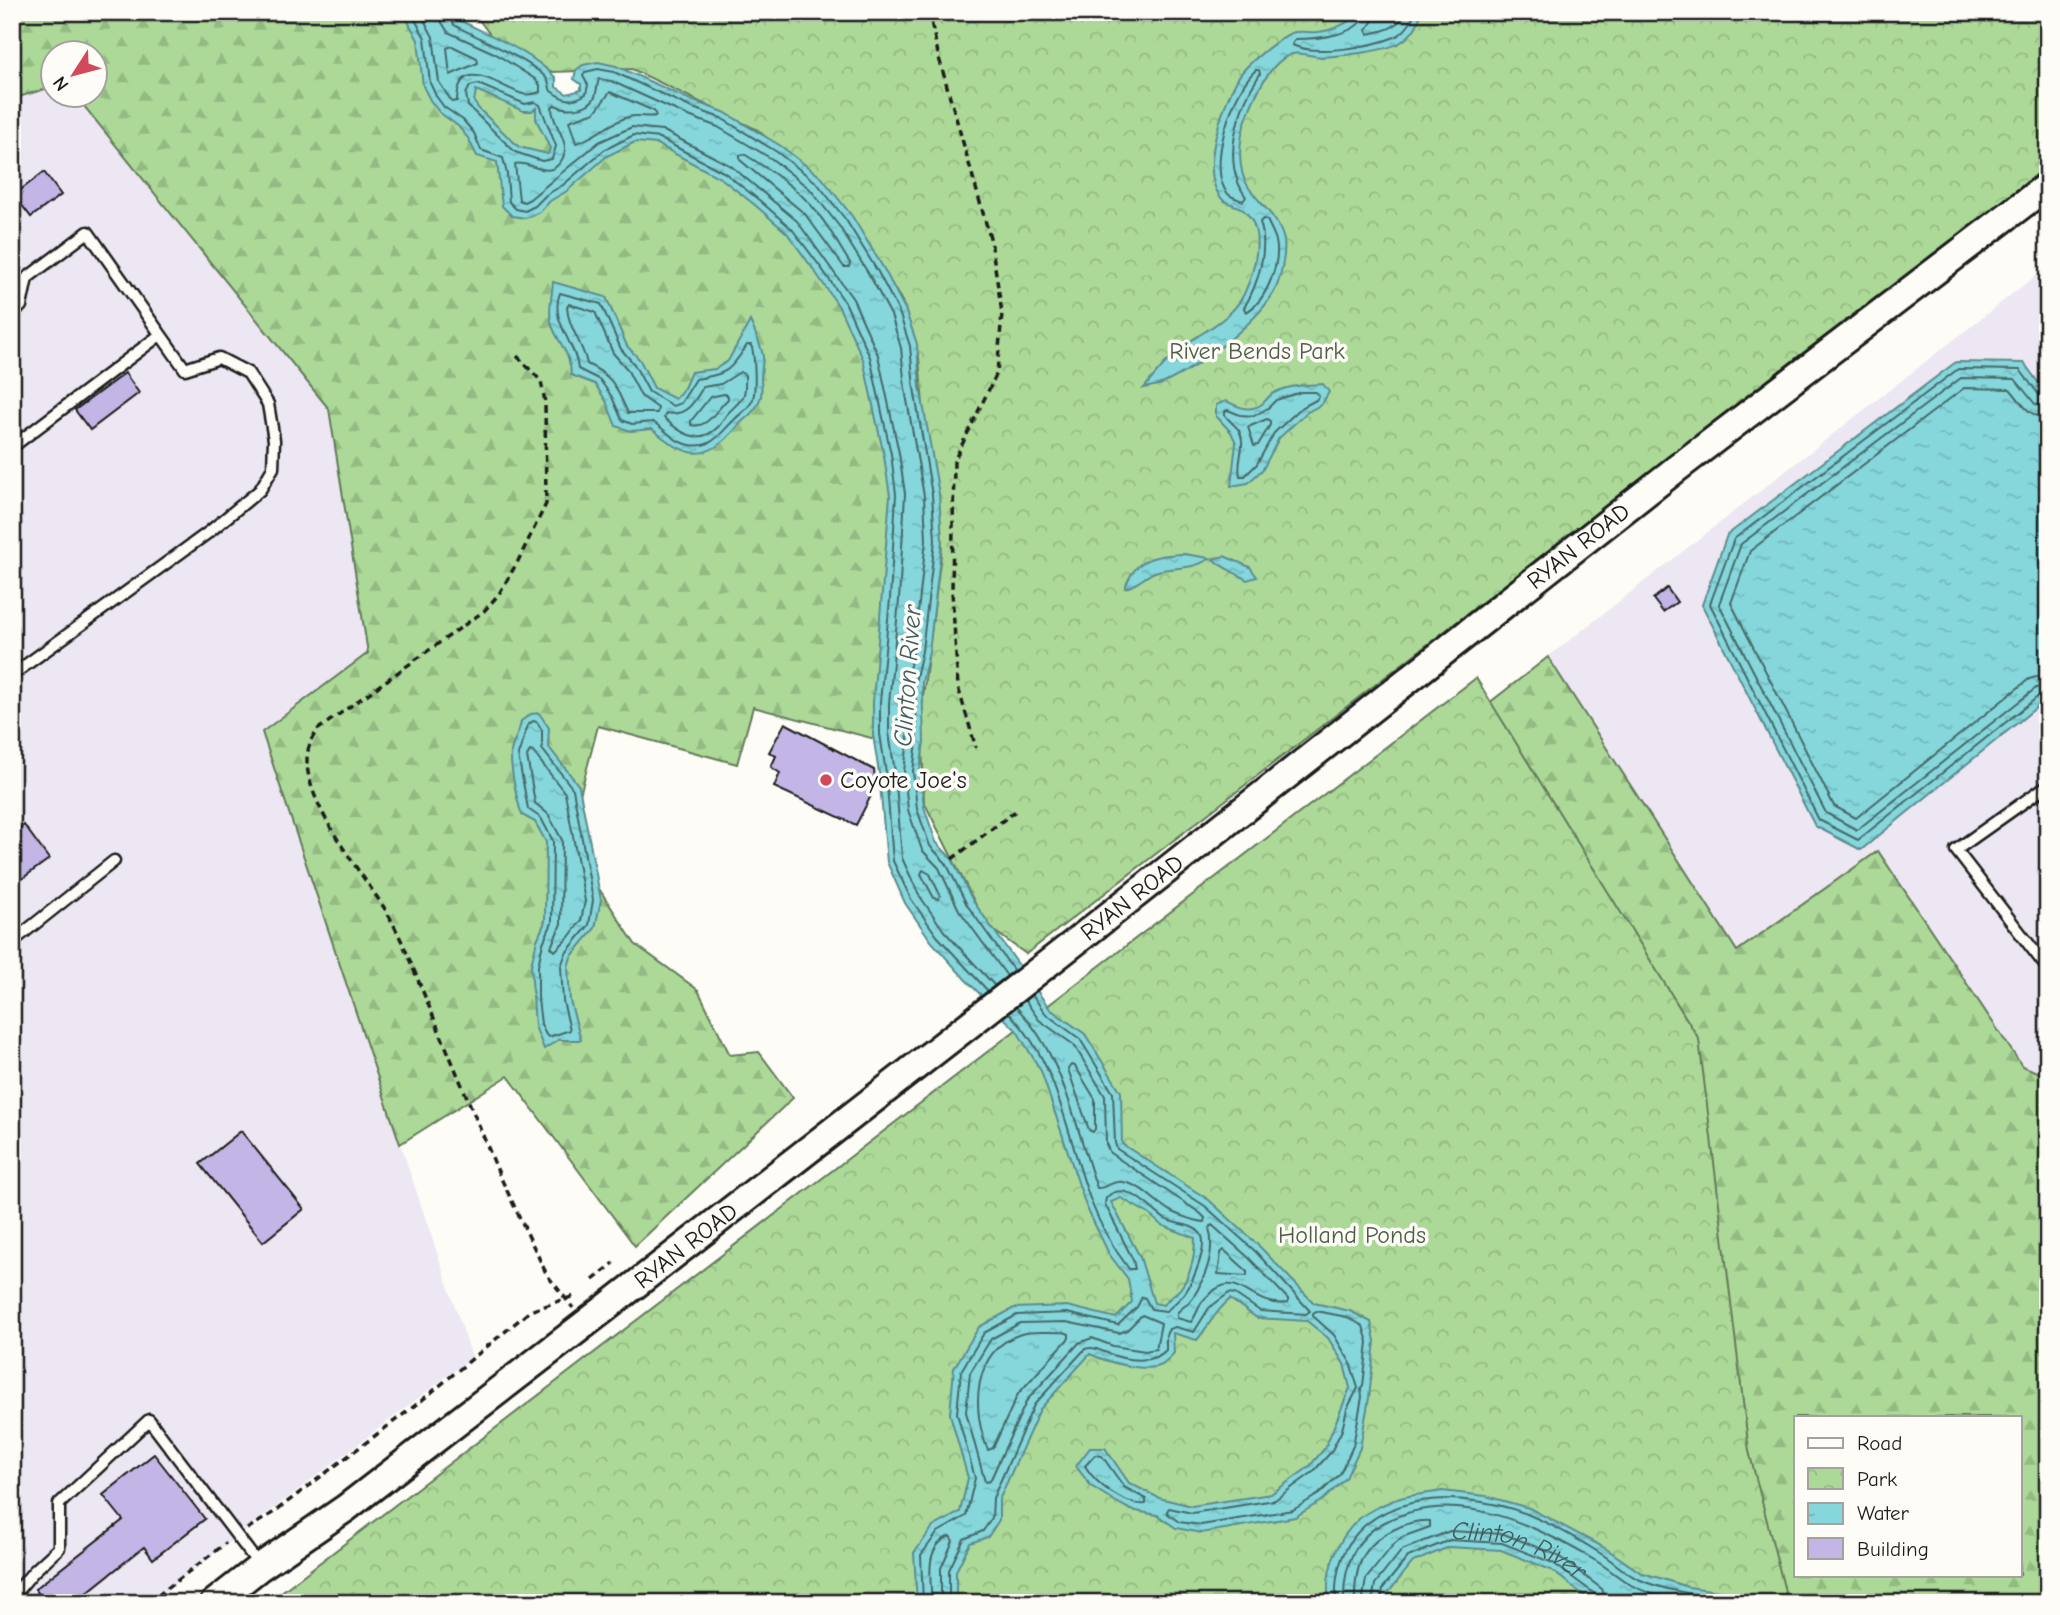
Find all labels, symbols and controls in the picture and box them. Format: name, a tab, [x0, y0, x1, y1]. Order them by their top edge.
north arrow	[38, 38, 108, 108]
text: N	[49, 72, 74, 95]
park label: River Bends Park	[1169, 337, 1345, 365]
street label: RYAN ROAD	[1521, 497, 1635, 595]
water label: Clinton River	[888, 602, 928, 748]
place label: Coyote Joe's	[840, 766, 967, 794]
marker: Coyote Joe's	[818, 772, 834, 788]
street label: RYAN ROAD	[1075, 848, 1189, 946]
street label: RYAN ROAD	[629, 1197, 743, 1294]
park label: Holland Ponds	[1278, 1221, 1426, 1249]
legend	[1794, 1416, 2022, 1576]
text: Road	[1857, 1431, 1902, 1455]
text: Park	[1857, 1467, 1897, 1491]
text: Water	[1857, 1501, 1910, 1525]
water label: Clinton River	[1451, 1516, 1593, 1588]
text: Building	[1857, 1537, 1929, 1561]

